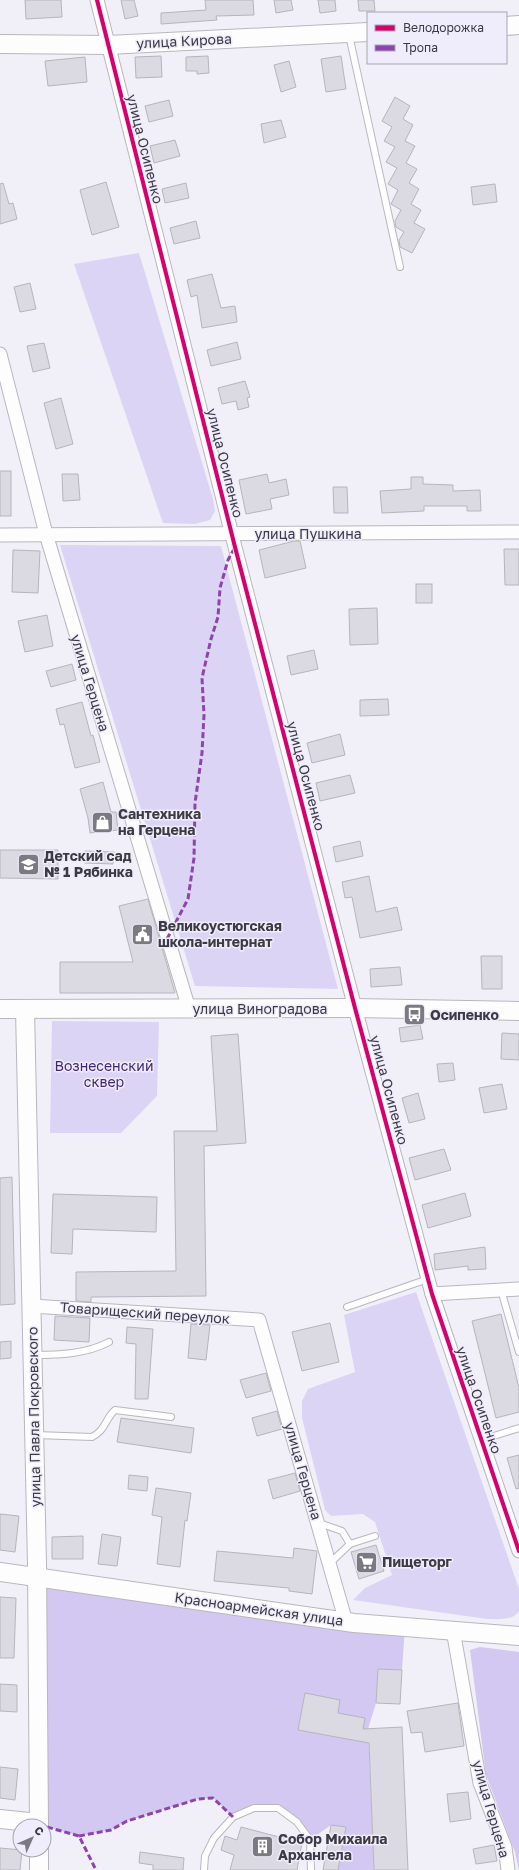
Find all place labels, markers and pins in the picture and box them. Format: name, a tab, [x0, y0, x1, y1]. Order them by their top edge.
place label: Сантехника на Герцена	[118, 805, 201, 838]
shop icon: Сантехника на Герцена	[90, 809, 116, 835]
place label: Детский сад № 1 Рябинка	[44, 847, 133, 880]
school or university icon: Детский сад № 1 Рябинка	[16, 851, 42, 877]
place label: Великоустюгская школа-интернат	[158, 917, 282, 950]
public building icon: Великоустюгская школа-интернат	[130, 921, 156, 947]
bus stop icon: Осипенко	[401, 1002, 427, 1028]
place label: Осипенко	[430, 1006, 499, 1023]
supermarket icon: Пищеторг	[354, 1549, 380, 1575]
place label: Пищеторг	[382, 1553, 453, 1570]
place label: Собор Михаила Архангела	[278, 1830, 387, 1863]
building icon: Собор Михаила Архангела	[249, 1834, 275, 1860]

